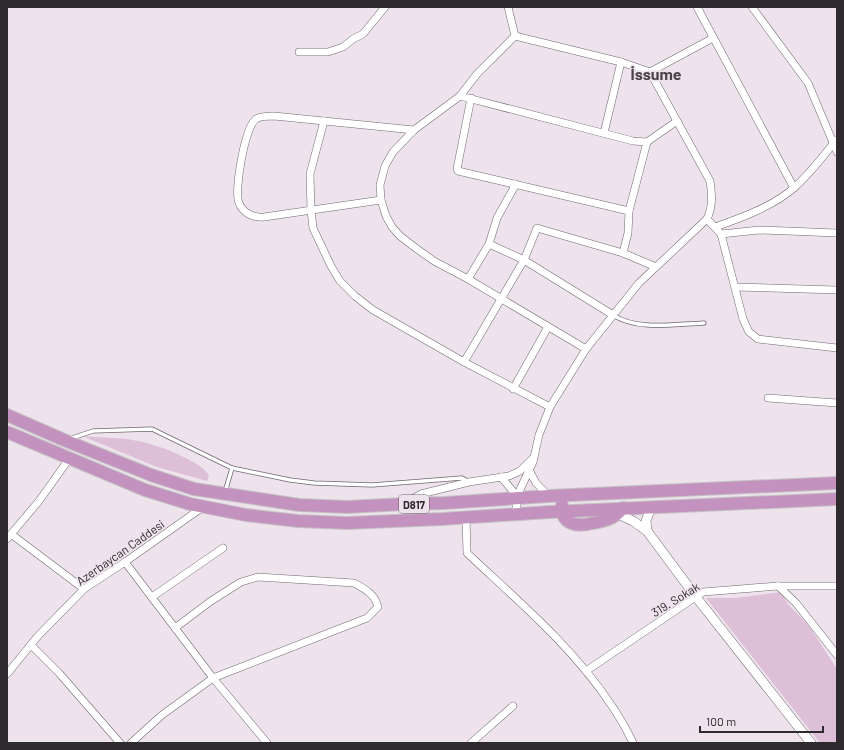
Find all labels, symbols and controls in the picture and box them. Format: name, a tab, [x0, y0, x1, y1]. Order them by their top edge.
district label: İssume	[631, 64, 682, 83]
road number: D817	[399, 495, 429, 513]
street label: Azerbaycan Caddesi	[73, 516, 167, 588]
street label: 319. Sokak	[648, 579, 702, 619]
scale bar	[700, 708, 823, 734]
text: 100 m	[706, 714, 736, 728]

